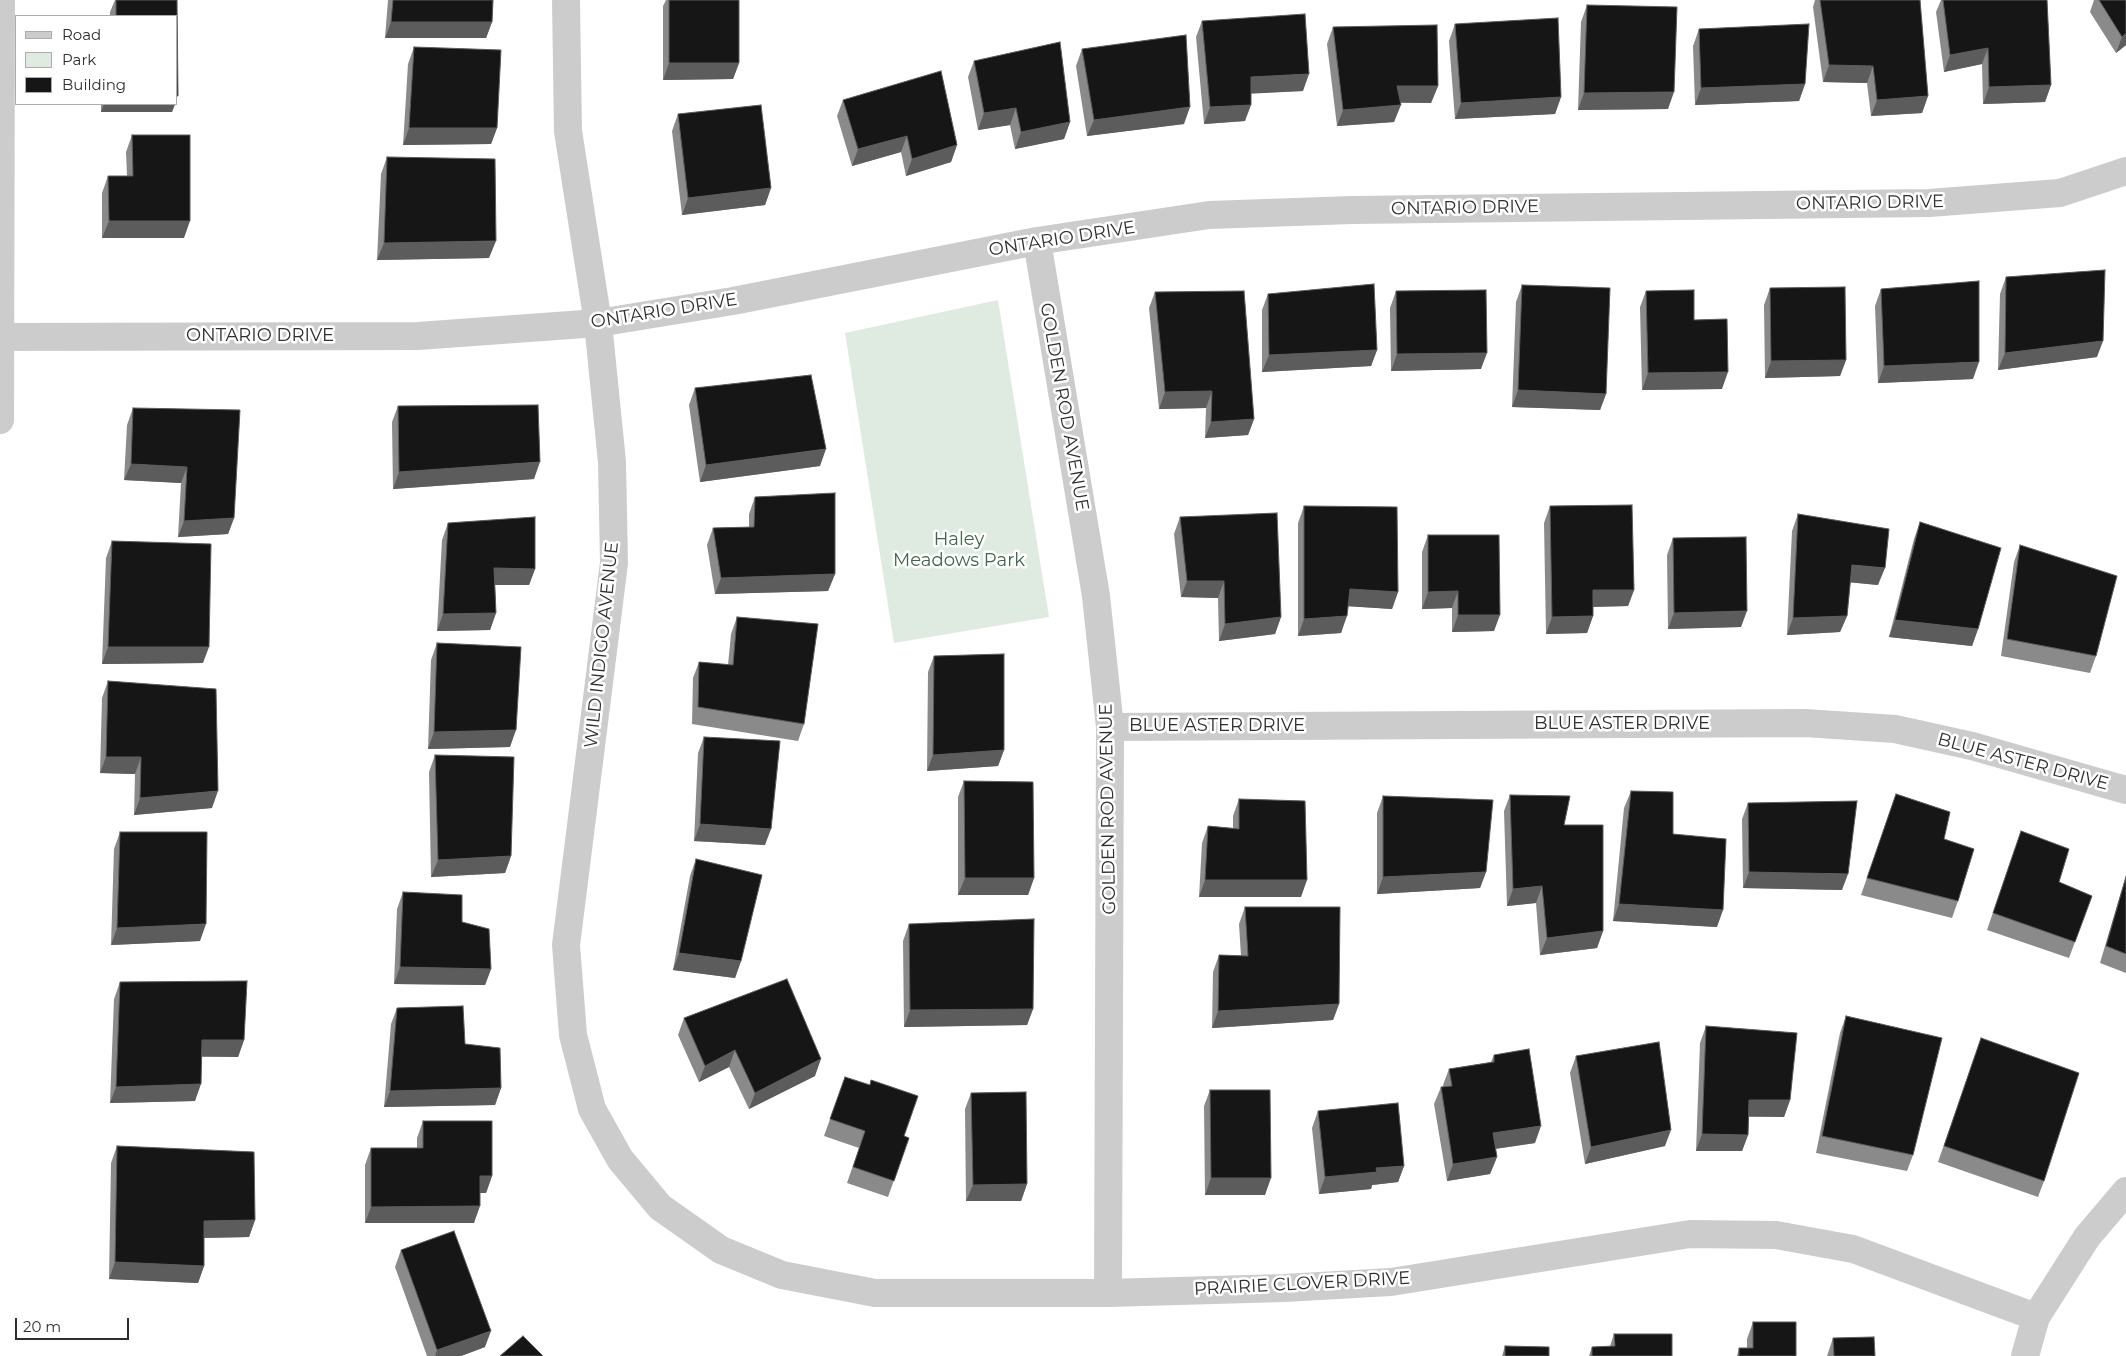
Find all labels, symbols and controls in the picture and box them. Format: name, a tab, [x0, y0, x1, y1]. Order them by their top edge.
legend	[15, 15, 178, 105]
text: Road	[62, 25, 101, 44]
text: Park	[62, 50, 96, 69]
text: Building	[62, 75, 126, 94]
street label: ONTARIO DRIVE	[1796, 191, 1944, 215]
street label: ONTARIO DRIVE	[1391, 196, 1539, 220]
street label: ONTARIO DRIVE	[987, 217, 1137, 261]
street label: ONTARIO DRIVE	[589, 289, 739, 333]
street label: GOLDEN ROD AVENUE	[1035, 301, 1093, 513]
street label: ONTARIO DRIVE	[186, 325, 334, 347]
park label: Haley Meadows Park	[893, 529, 1025, 572]
street label: WILD INDIGO AVENUE	[580, 541, 624, 749]
street label: GOLDEN ROD AVENUE	[1095, 703, 1121, 915]
street label: BLUE ASTER DRIVE	[1534, 713, 1710, 735]
street label: BLUE ASTER DRIVE	[1129, 715, 1305, 737]
street label: BLUE ASTER DRIVE	[1935, 729, 2111, 795]
street label: PRAIRIE CLOVER DRIVE	[1193, 1268, 1411, 1300]
scale bar	[18, 1308, 131, 1340]
text: 20 m	[23, 1317, 61, 1336]

